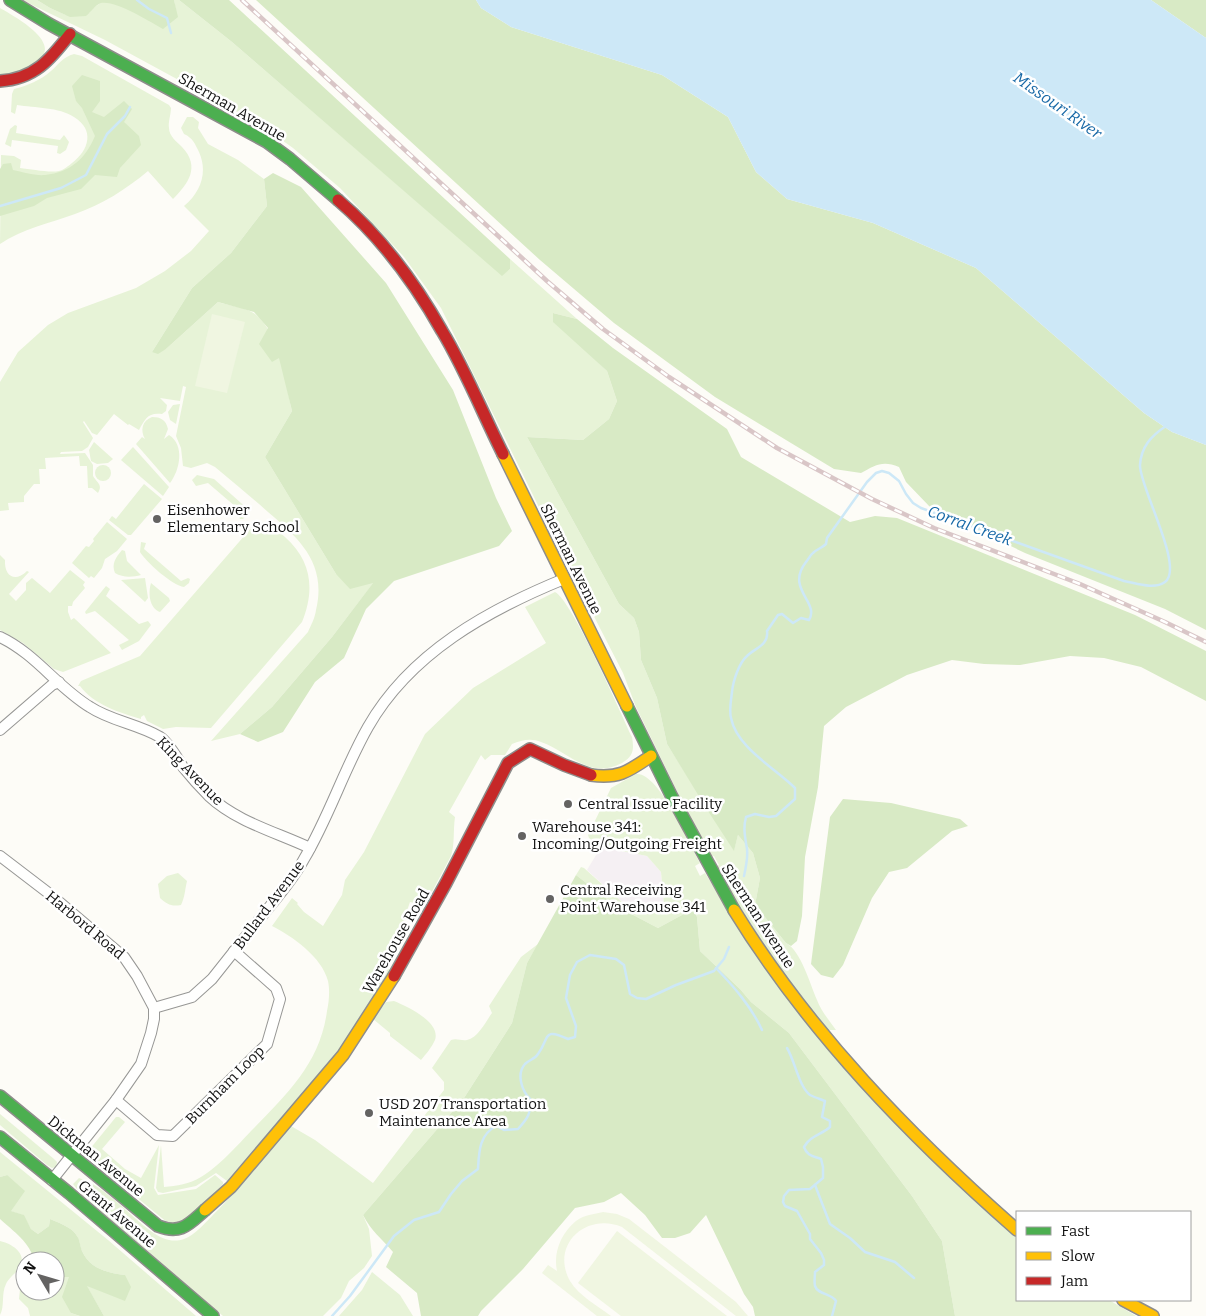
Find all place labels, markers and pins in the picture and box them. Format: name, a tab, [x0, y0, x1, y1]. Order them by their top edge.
place label: Eisenhower Elementary School	[167, 501, 299, 536]
marker: Eisenhower Elementary School	[151, 513, 163, 525]
place label: Central Issue Facility	[578, 795, 722, 813]
marker: Central Issue Facility	[562, 798, 574, 810]
place label: Warehouse 341: Incoming/Outgoing Freight	[532, 818, 723, 853]
marker: Warehouse 341: Incoming/Outgoing Freight	[516, 830, 528, 842]
place label: Central Receiving Point Warehouse 341	[560, 881, 706, 916]
marker: Central Receiving Point Warehouse 341	[544, 893, 556, 905]
place label: USD 207 Transportation Maintenance Area	[379, 1095, 547, 1130]
marker: USD 207 Transportation Maintenance Area	[363, 1107, 375, 1119]

